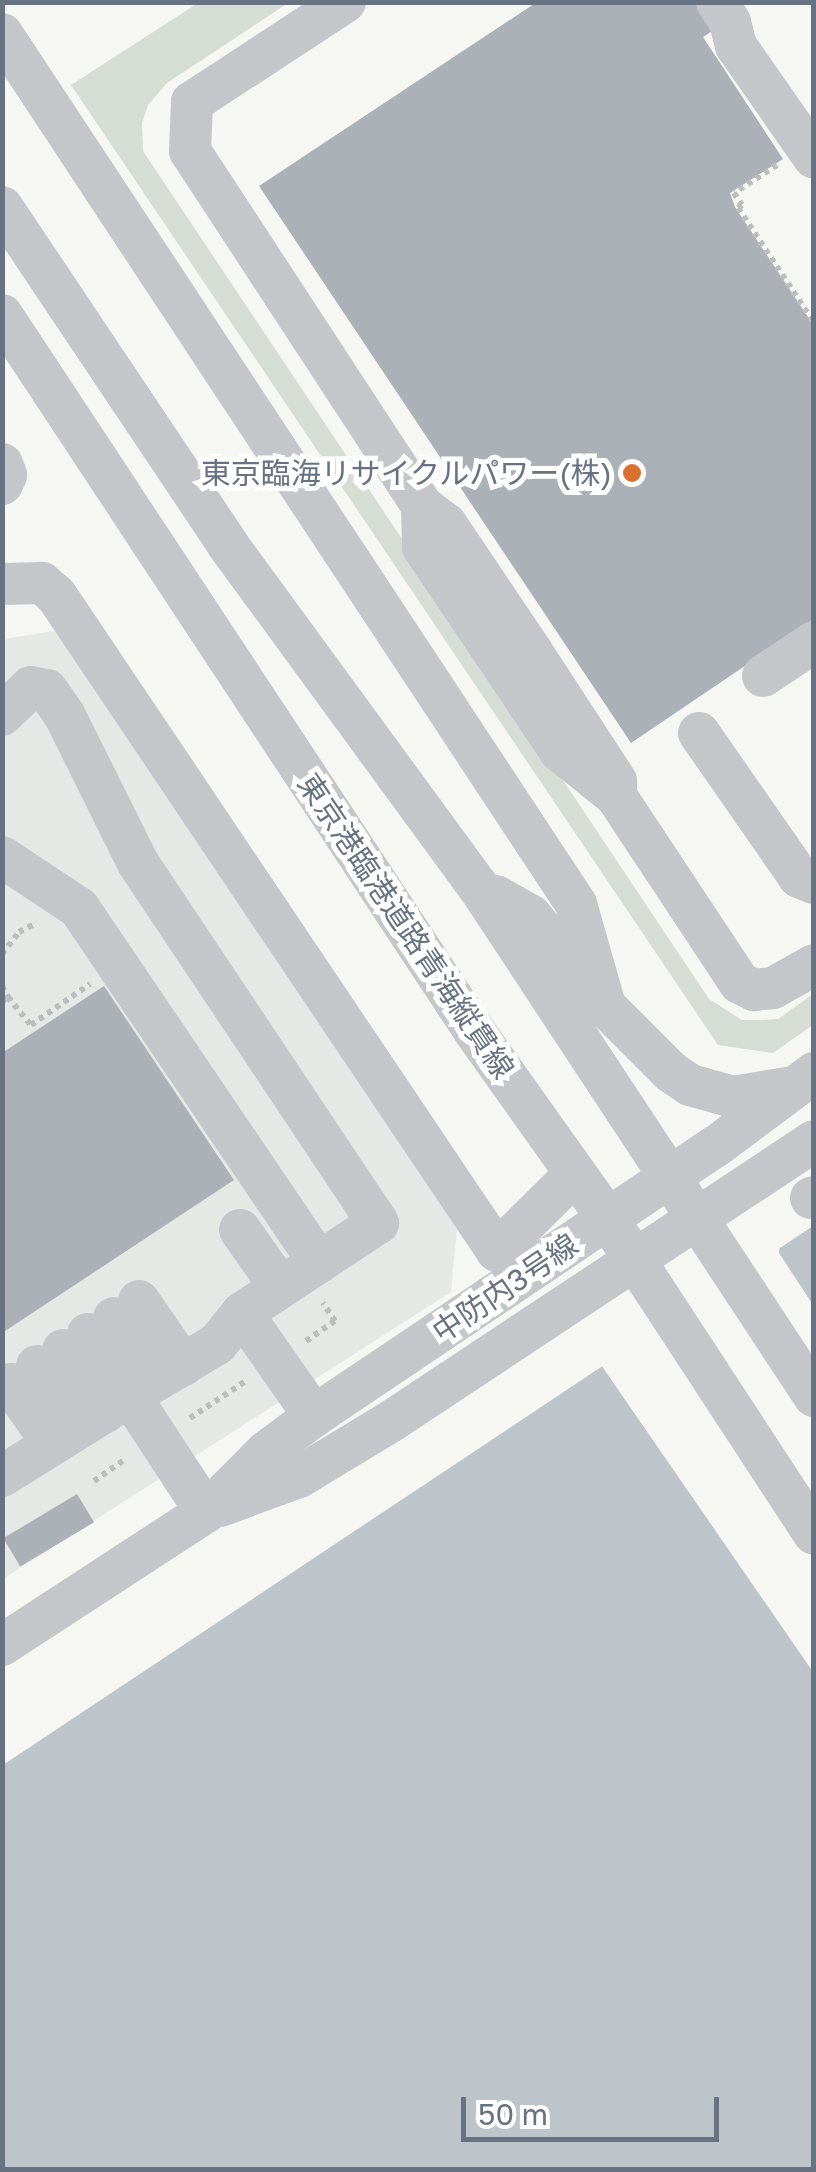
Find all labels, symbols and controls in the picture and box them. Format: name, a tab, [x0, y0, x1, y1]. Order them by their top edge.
place label: 東京臨海リサイクルパワー(株)	[199, 455, 612, 491]
marker: 東京臨海リサイクルパワー(株)	[621, 462, 643, 484]
street label: 東京港臨港道路青海縦貫線	[290, 767, 522, 1085]
street label: 中防内3号線	[425, 1226, 585, 1350]
scale bar	[466, 2077, 724, 2139]
text: 50 m	[478, 2096, 548, 2132]

